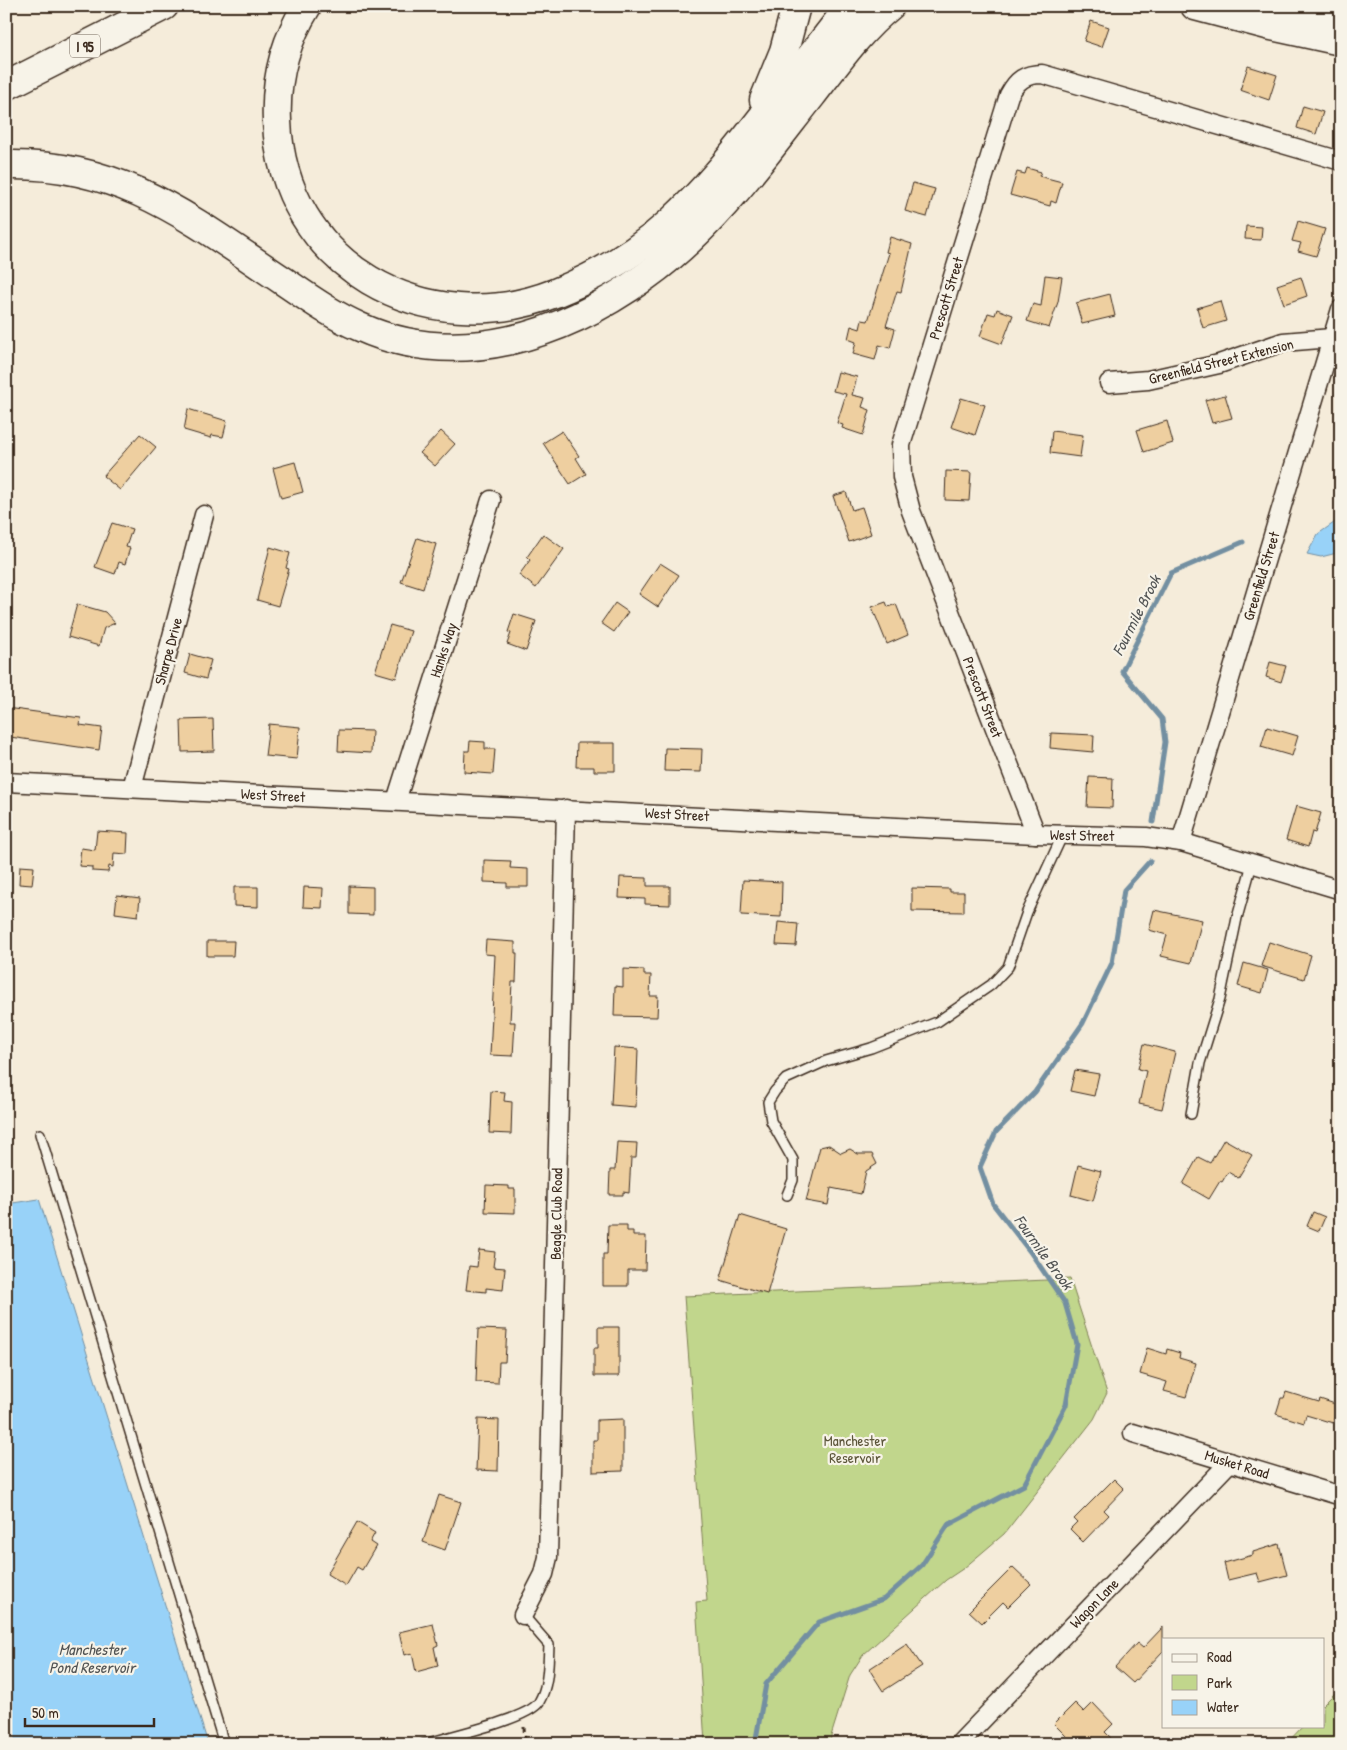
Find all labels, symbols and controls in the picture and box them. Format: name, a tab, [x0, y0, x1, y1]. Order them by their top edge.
road number: I 95	[70, 34, 100, 58]
street label: Prescott Street	[923, 253, 969, 342]
street label: Greenfield Street Extension	[1146, 333, 1296, 389]
street label: Greenfield Street	[1238, 528, 1285, 623]
water label: Fourmile Brook	[1106, 570, 1166, 659]
street label: Sharpe Drive	[149, 615, 187, 687]
street label: Hanks Way	[424, 620, 462, 680]
street label: Prescott Street	[958, 653, 1008, 741]
street label: West Street	[240, 783, 307, 807]
street label: West Street	[644, 802, 711, 826]
street label: West Street	[1050, 824, 1115, 846]
street label: Beagle Club Road	[545, 1168, 567, 1260]
water label: Fourmile Brook	[1009, 1210, 1079, 1295]
park label: Manchester Reservoir	[824, 1430, 886, 1468]
street label: Musket Road	[1202, 1444, 1272, 1484]
street label: Wagon Lane	[1065, 1573, 1123, 1633]
water label: Manchester Pond Reservoir	[49, 1638, 137, 1678]
legend	[1162, 1638, 1324, 1728]
text: Road	[1207, 1646, 1232, 1667]
text: Park	[1207, 1672, 1232, 1693]
scale bar	[25, 1695, 154, 1727]
text: Water	[1207, 1696, 1239, 1717]
text: 50 m	[32, 1702, 59, 1723]

